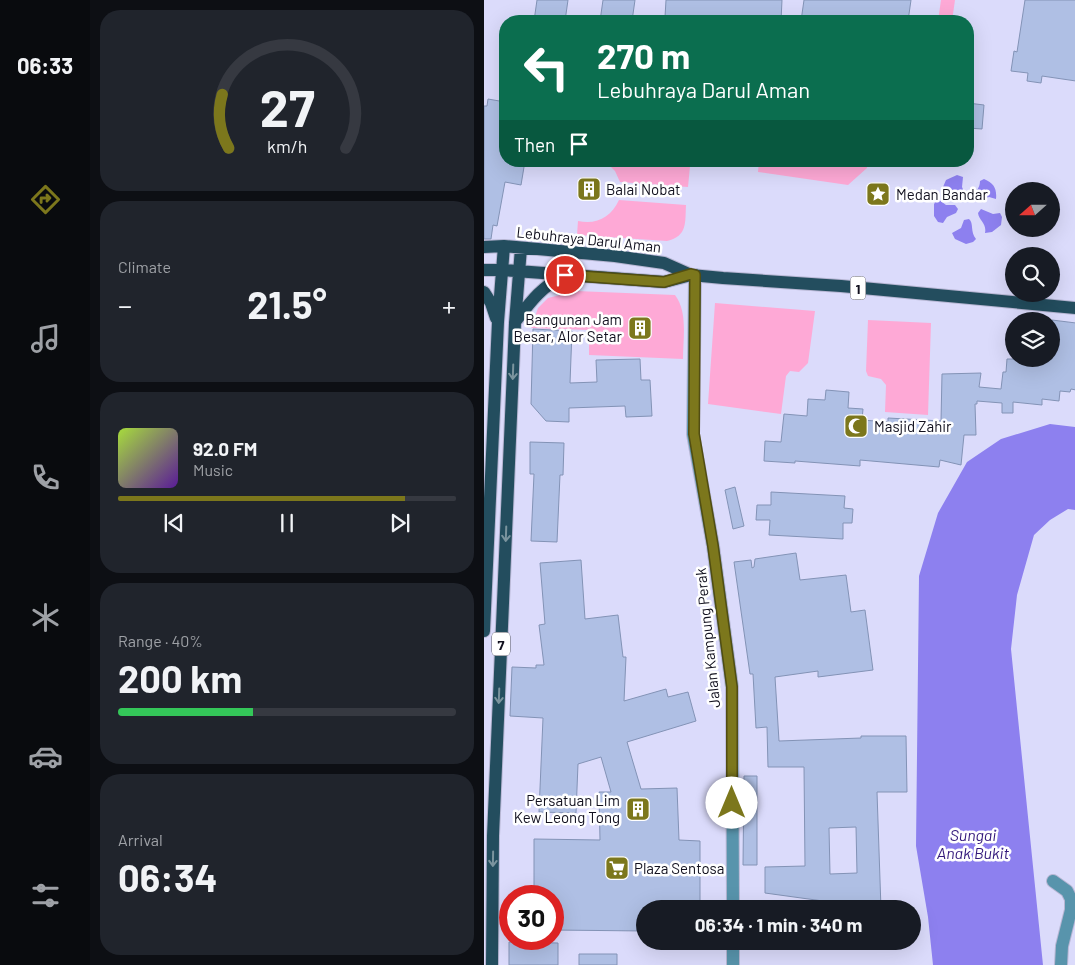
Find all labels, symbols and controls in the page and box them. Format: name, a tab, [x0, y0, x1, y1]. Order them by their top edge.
text: 270 m	[597, 34, 690, 76]
icon: left	[514, 35, 579, 100]
text: 06:33	[17, 52, 73, 78]
text: 27	[260, 75, 315, 137]
text: Lebuhraya Darul Aman	[597, 76, 810, 102]
icon: arrive	[565, 130, 593, 158]
text: Then	[514, 133, 555, 156]
text: km/h	[267, 135, 307, 157]
building icon: Balai Nobat	[576, 176, 602, 202]
place label: Balai Nobat	[606, 180, 681, 198]
place icon: Medan Bandar	[865, 181, 891, 207]
icon: directions	[28, 182, 63, 217]
north arrow	[1005, 182, 1060, 238]
map controls	[1005, 182, 1060, 367]
place label: Medan Bandar	[896, 185, 988, 203]
street label: Lebuhraya Darul Aman	[516, 222, 662, 256]
button: search	[1005, 247, 1060, 302]
pin	[544, 254, 586, 296]
text: Climate	[118, 257, 171, 276]
icon: arrive	[551, 261, 579, 289]
road number: 1	[850, 276, 866, 300]
text: 21.5°	[247, 281, 327, 327]
text: −	[118, 288, 132, 322]
text: +	[442, 288, 456, 322]
place label: Bangunan Jam Besar, Alor Setar	[514, 310, 623, 345]
button: layers	[1005, 312, 1060, 367]
building icon: Bangunan Jam Besar, Alor Setar	[627, 315, 653, 341]
icon: music	[28, 321, 63, 356]
one-way arrow	[508, 363, 518, 379]
mosque icon: Masjid Zahir	[843, 413, 869, 439]
place label: Masjid Zahir	[874, 417, 952, 435]
text: 92.0 FM	[193, 437, 257, 460]
icon: phone	[28, 460, 63, 495]
text: Music	[193, 460, 233, 479]
icon: previous	[160, 509, 188, 537]
icon: pause	[273, 509, 301, 537]
icon: next	[386, 509, 414, 537]
one-way arrow	[501, 526, 511, 542]
street label: Jalan Kampung Perak	[691, 567, 723, 709]
icon: climate	[28, 600, 63, 635]
text: Range · 40%	[118, 631, 203, 650]
road number: 7	[492, 633, 510, 656]
text: 200 km	[118, 655, 242, 701]
one-way arrow	[494, 688, 504, 704]
icon: car	[28, 739, 63, 774]
position arrow	[705, 776, 757, 828]
place label: Persatuan Lim Kew Leong Tong	[514, 791, 620, 826]
building icon: Persatuan Lim Kew Leong Tong	[625, 796, 651, 822]
water label: Sungai Anak Bukit	[937, 825, 1010, 862]
text: Arrival	[118, 830, 163, 849]
one-way arrow	[488, 850, 498, 867]
text: 06:34	[118, 854, 217, 900]
supermarket icon: Plaza Sentosa	[604, 855, 630, 881]
place label: Plaza Sentosa	[634, 859, 724, 877]
icon: filters	[28, 878, 63, 913]
speed limit sign: 30	[499, 885, 564, 950]
text: 06:34 · 1 min · 340 m	[695, 913, 862, 936]

